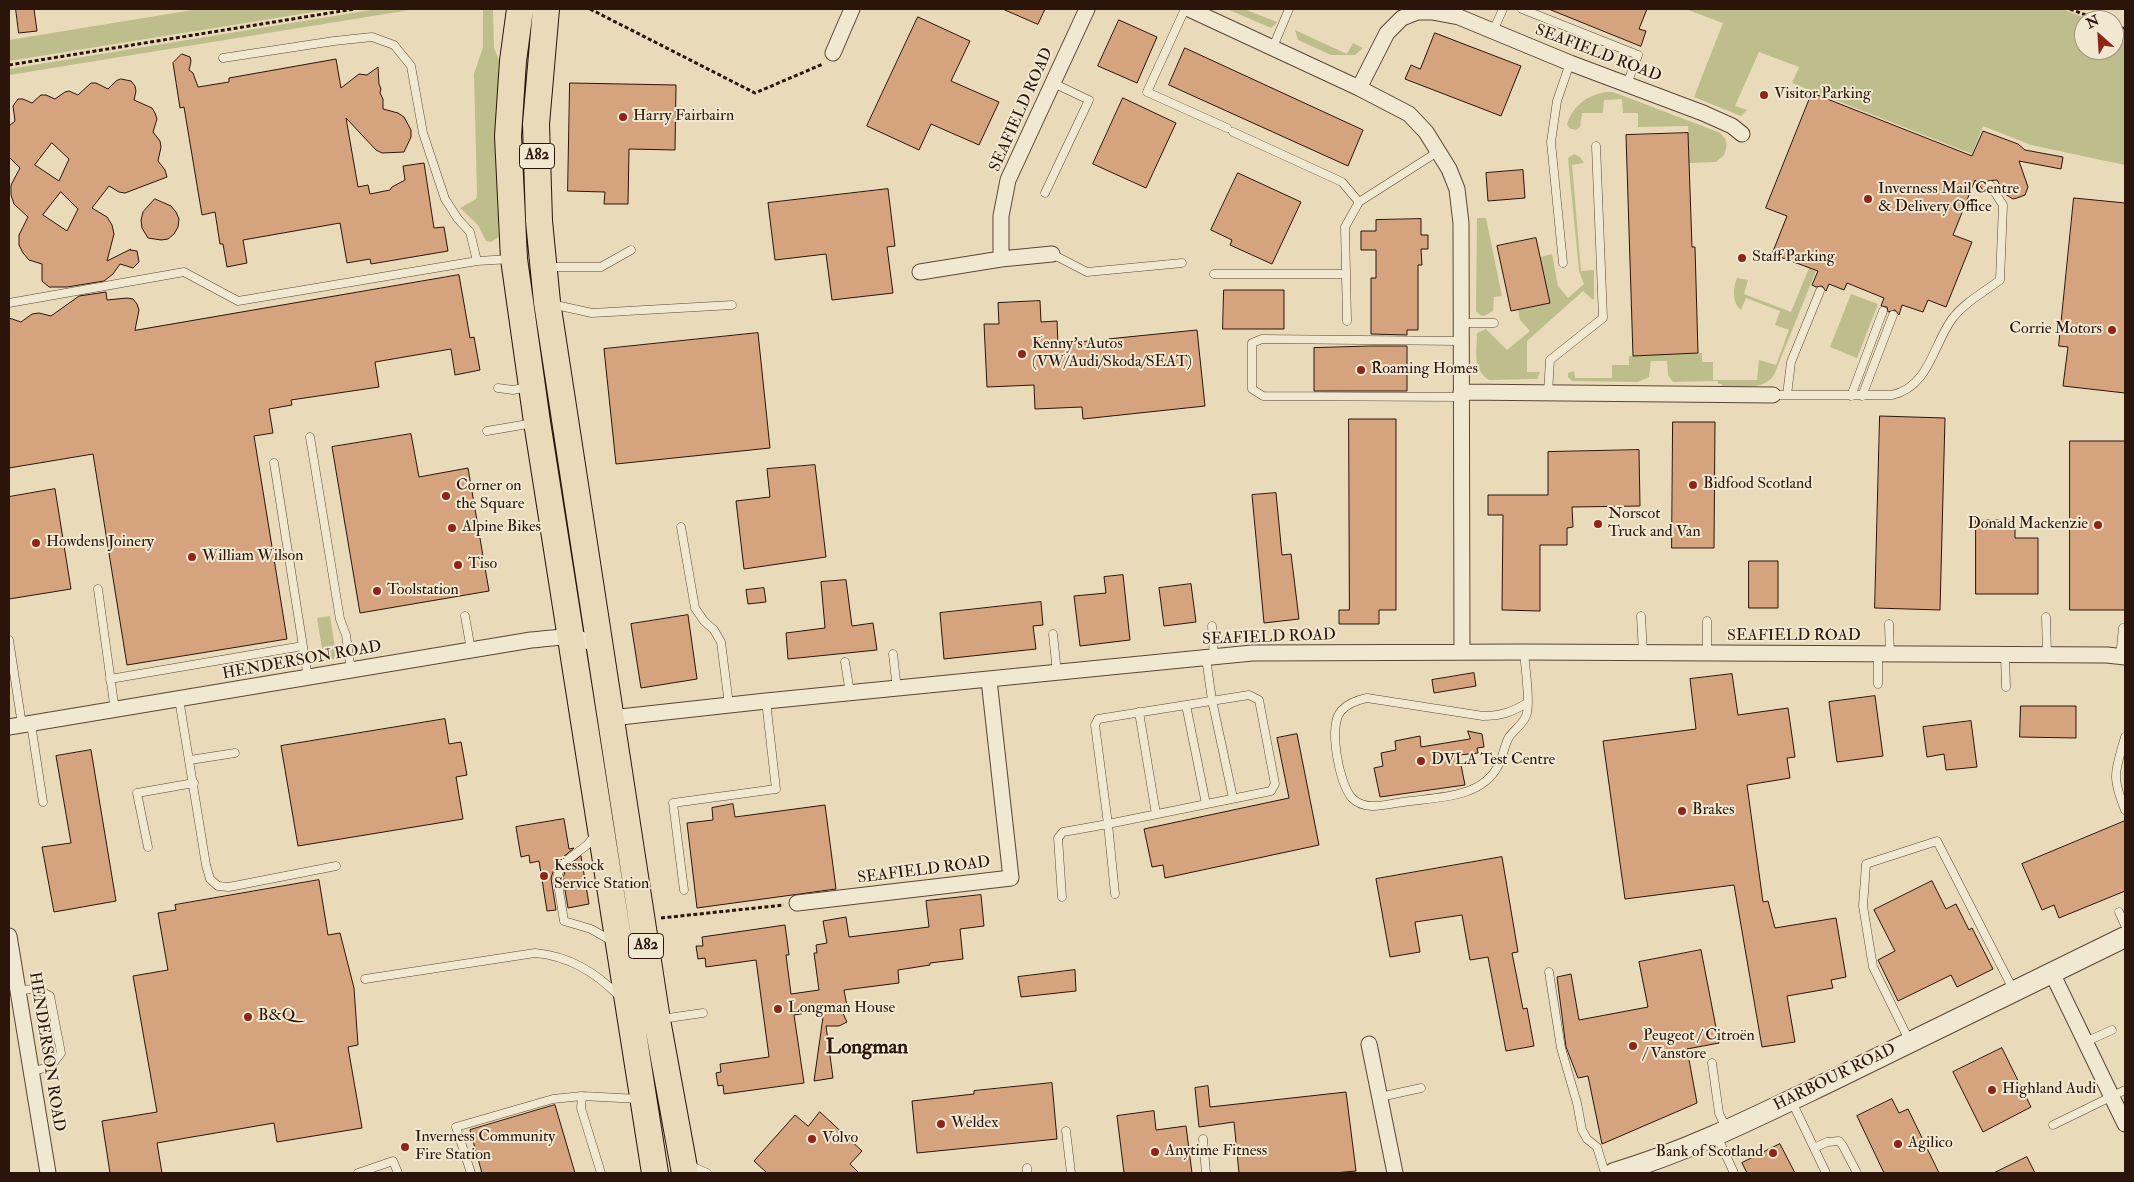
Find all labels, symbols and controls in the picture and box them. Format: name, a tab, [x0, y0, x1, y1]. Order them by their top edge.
north arrow	[2074, 10, 2124, 60]
text: N	[2083, 12, 2102, 32]
street label: SEAFIELD ROAD	[1532, 21, 1664, 87]
street label: SEAFIELD ROAD	[986, 45, 1058, 175]
place label: Visitor Parking	[1774, 85, 1871, 105]
marker: Visitor Parking	[1758, 89, 1770, 101]
place label: Harry Fairbairn	[633, 107, 734, 127]
marker: Harry Fairbairn	[617, 111, 629, 123]
road number: A82	[520, 144, 554, 168]
place label: Inverness Mail Centre & Delivery Office	[1878, 180, 2019, 218]
marker: Inverness Mail Centre & Delivery Office	[1862, 193, 1874, 205]
place label: Staff Parking	[1752, 248, 1835, 268]
marker: Staff Parking	[1736, 252, 1748, 264]
place label: Corrie Motors	[2009, 320, 2102, 340]
marker: Corrie Motors	[2106, 324, 2118, 336]
place label: Kenny's Autos (VW/Audi/Skoda/SEAT)	[1032, 335, 1192, 373]
marker: Kenny's Autos (VW/Audi/Skoda/SEAT)	[1016, 348, 1028, 360]
place label: Roaming Homes	[1371, 360, 1478, 380]
marker: Roaming Homes	[1355, 364, 1367, 376]
place label: Bidfood Scotland	[1703, 475, 1812, 495]
place label: Corner on the Square	[456, 477, 524, 515]
marker: Bidfood Scotland	[1687, 479, 1699, 491]
marker: Corner on the Square	[440, 490, 452, 502]
place label: Norscot Truck and Van	[1608, 505, 1701, 543]
place label: Donald Mackenzie	[1968, 515, 2088, 535]
place label: Alpine Bikes	[462, 518, 541, 538]
marker: Norscot Truck and Van	[1592, 518, 1604, 530]
marker: Donald Mackenzie	[2092, 519, 2104, 531]
marker: Alpine Bikes	[446, 522, 458, 534]
place label: Howdens Joinery	[46, 533, 154, 553]
marker: Howdens Joinery	[30, 537, 42, 549]
place label: William Wilson	[202, 547, 303, 567]
marker: William Wilson	[186, 551, 198, 563]
place label: Tiso	[468, 555, 497, 575]
marker: Tiso	[452, 559, 464, 571]
place label: Toolstation	[387, 581, 459, 601]
marker: Toolstation	[371, 585, 383, 597]
street label: SEAFIELD ROAD	[1202, 626, 1336, 650]
street label: SEAFIELD ROAD	[1727, 627, 1861, 647]
street label: HENDERSON ROAD	[221, 638, 383, 684]
place label: DVLA Test Centre	[1431, 751, 1555, 771]
marker: DVLA Test Centre	[1415, 755, 1427, 767]
place label: Brakes	[1692, 801, 1735, 821]
marker: Brakes	[1676, 805, 1688, 817]
street label: SEAFIELD ROAD	[856, 853, 992, 889]
place label: Kessock Service Station	[554, 857, 649, 895]
marker: Kessock Service Station	[538, 870, 550, 882]
road number: A82	[628, 934, 664, 958]
street label: HENDERSON ROAD	[24, 971, 68, 1133]
place label: Longman House	[788, 999, 895, 1019]
marker: Longman House	[772, 1003, 784, 1015]
place label: B&Q	[258, 1007, 295, 1027]
marker: B&Q	[242, 1011, 254, 1023]
place label: Peugeot / Citroën / Vanstore	[1643, 1027, 1755, 1065]
district label: Longman	[826, 1035, 908, 1061]
marker: Peugeot / Citroën / Vanstore	[1627, 1040, 1639, 1052]
street label: HARBOUR ROAD	[1771, 1040, 1899, 1116]
place label: Highland Audi	[2002, 1080, 2096, 1100]
marker: Highland Audi	[1986, 1084, 1998, 1096]
place label: Weldex	[951, 1114, 998, 1134]
marker: Weldex	[935, 1118, 947, 1130]
place label: Inverness Community Fire Station	[415, 1128, 555, 1166]
place label: Volvo	[822, 1129, 858, 1149]
marker: Volvo	[806, 1133, 818, 1145]
place label: Agilico	[1908, 1134, 1953, 1154]
marker: Agilico	[1892, 1138, 1904, 1150]
marker: Inverness Community Fire Station	[399, 1141, 411, 1153]
place label: Anytime Fitness	[1165, 1142, 1267, 1162]
place label: Bank of Scotland	[1655, 1143, 1763, 1163]
marker: Anytime Fitness	[1149, 1146, 1161, 1158]
marker: Bank of Scotland	[1767, 1147, 1779, 1159]

